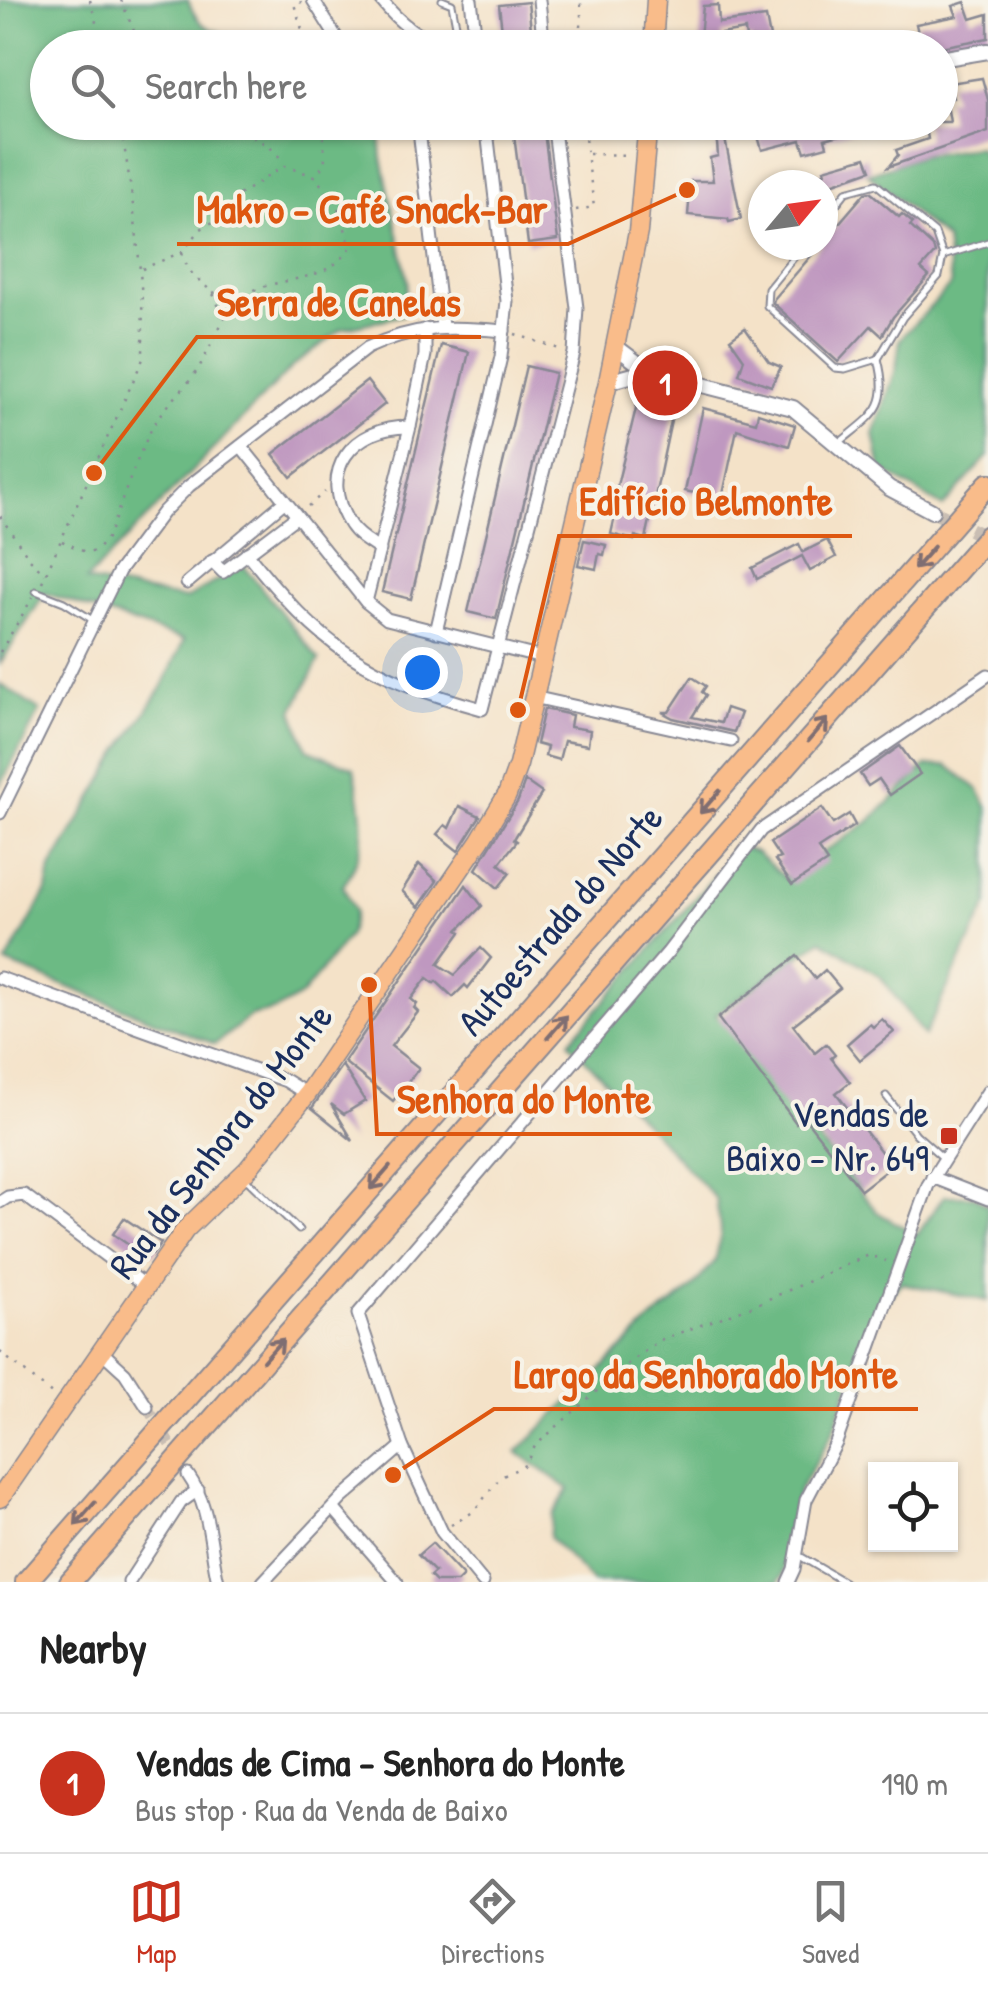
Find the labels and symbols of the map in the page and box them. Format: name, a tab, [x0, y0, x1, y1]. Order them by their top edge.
north arrow	[748, 170, 838, 260]
callout: Makro - Café Snack-Bar	[177, 174, 568, 244]
text: Makro - Café Snack-Bar	[197, 181, 548, 235]
callout: Serra de Canelas	[197, 267, 481, 337]
text: Serra de Canelas	[217, 274, 461, 328]
pin: 1	[632, 346, 698, 420]
callout: Edifício Belmonte	[559, 466, 852, 536]
text: Edifício Belmonte	[579, 473, 833, 527]
one-way arrow	[913, 545, 936, 570]
your location	[397, 647, 448, 698]
one-way arrow	[806, 718, 829, 743]
one-way arrow	[699, 789, 722, 814]
street label: Autoestrada do Norte	[444, 793, 674, 1046]
street label: Rua da Senhora do Monte	[96, 992, 344, 1289]
one-way arrow	[546, 1015, 569, 1040]
callout: Senhora do Monte	[377, 1064, 672, 1134]
text: Senhora do Monte	[397, 1071, 651, 1125]
place label: Vendas de Baixo - Nr. 649	[726, 1087, 929, 1183]
marker: Vendas de Baixo - Nr. 649	[938, 1125, 960, 1147]
one-way arrow	[369, 1165, 392, 1190]
one-way arrow	[262, 1338, 285, 1363]
callout: Largo da Senhora do Monte	[494, 1339, 918, 1409]
text: Largo da Senhora do Monte	[514, 1346, 898, 1402]
one-way arrow	[74, 1501, 97, 1526]

